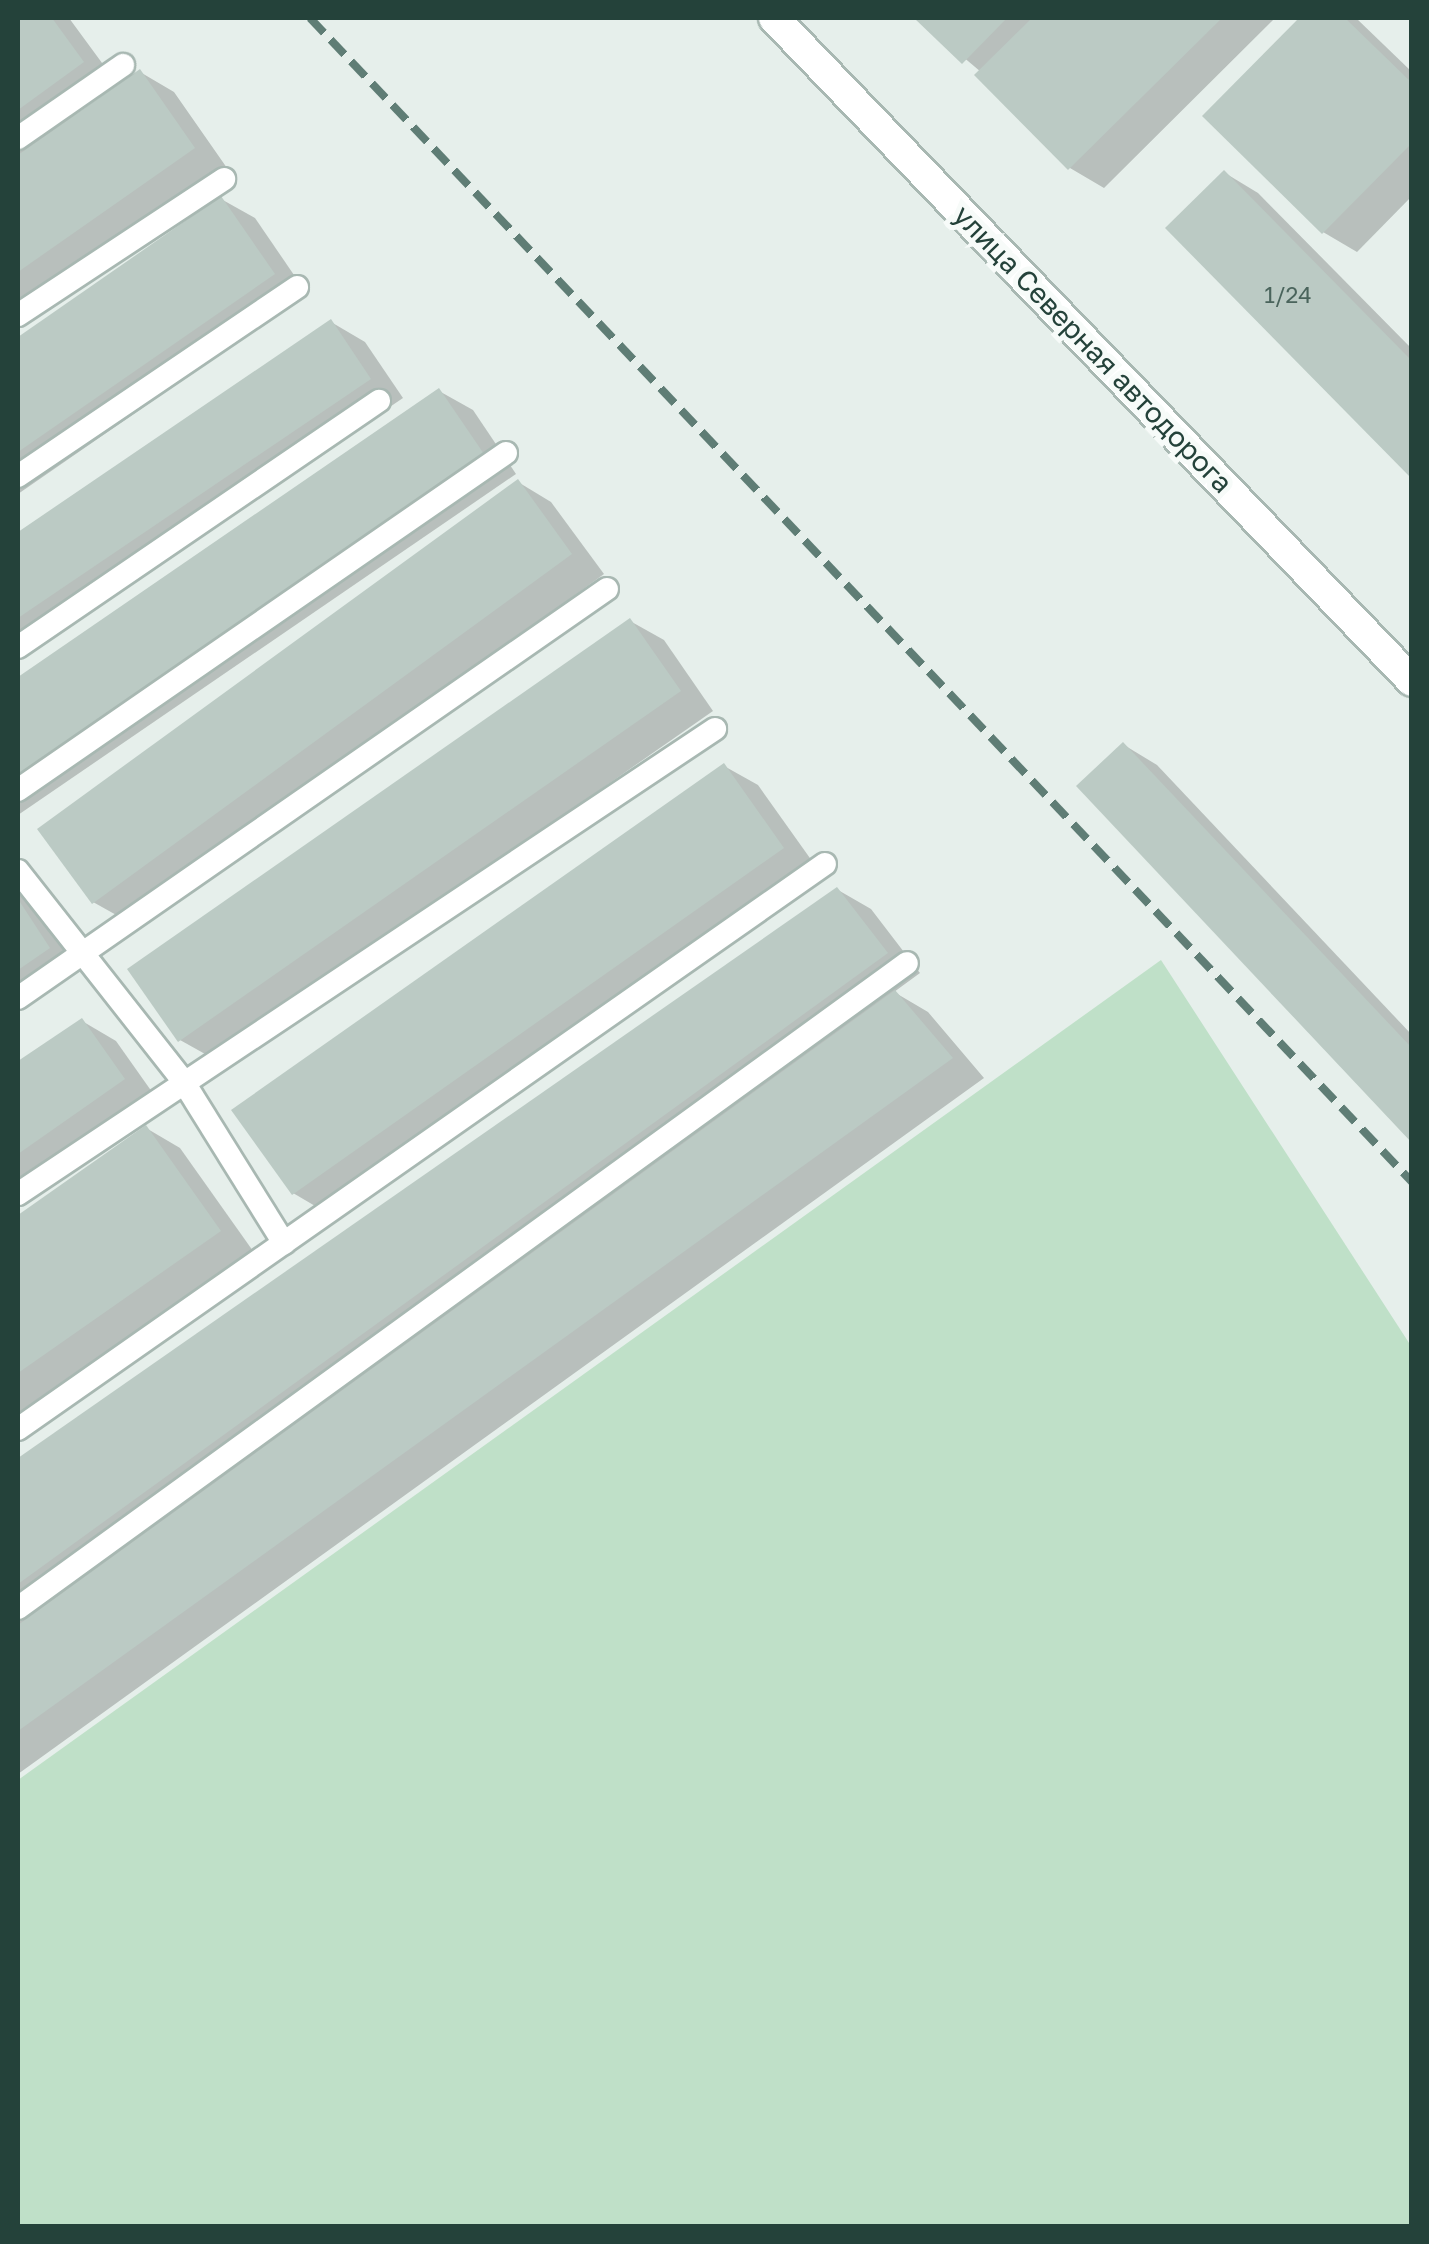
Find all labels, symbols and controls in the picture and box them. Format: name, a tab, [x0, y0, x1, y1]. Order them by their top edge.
street label: улица Северная автодорога	[947, 198, 1239, 500]
house number: 1/24	[1264, 282, 1312, 308]

